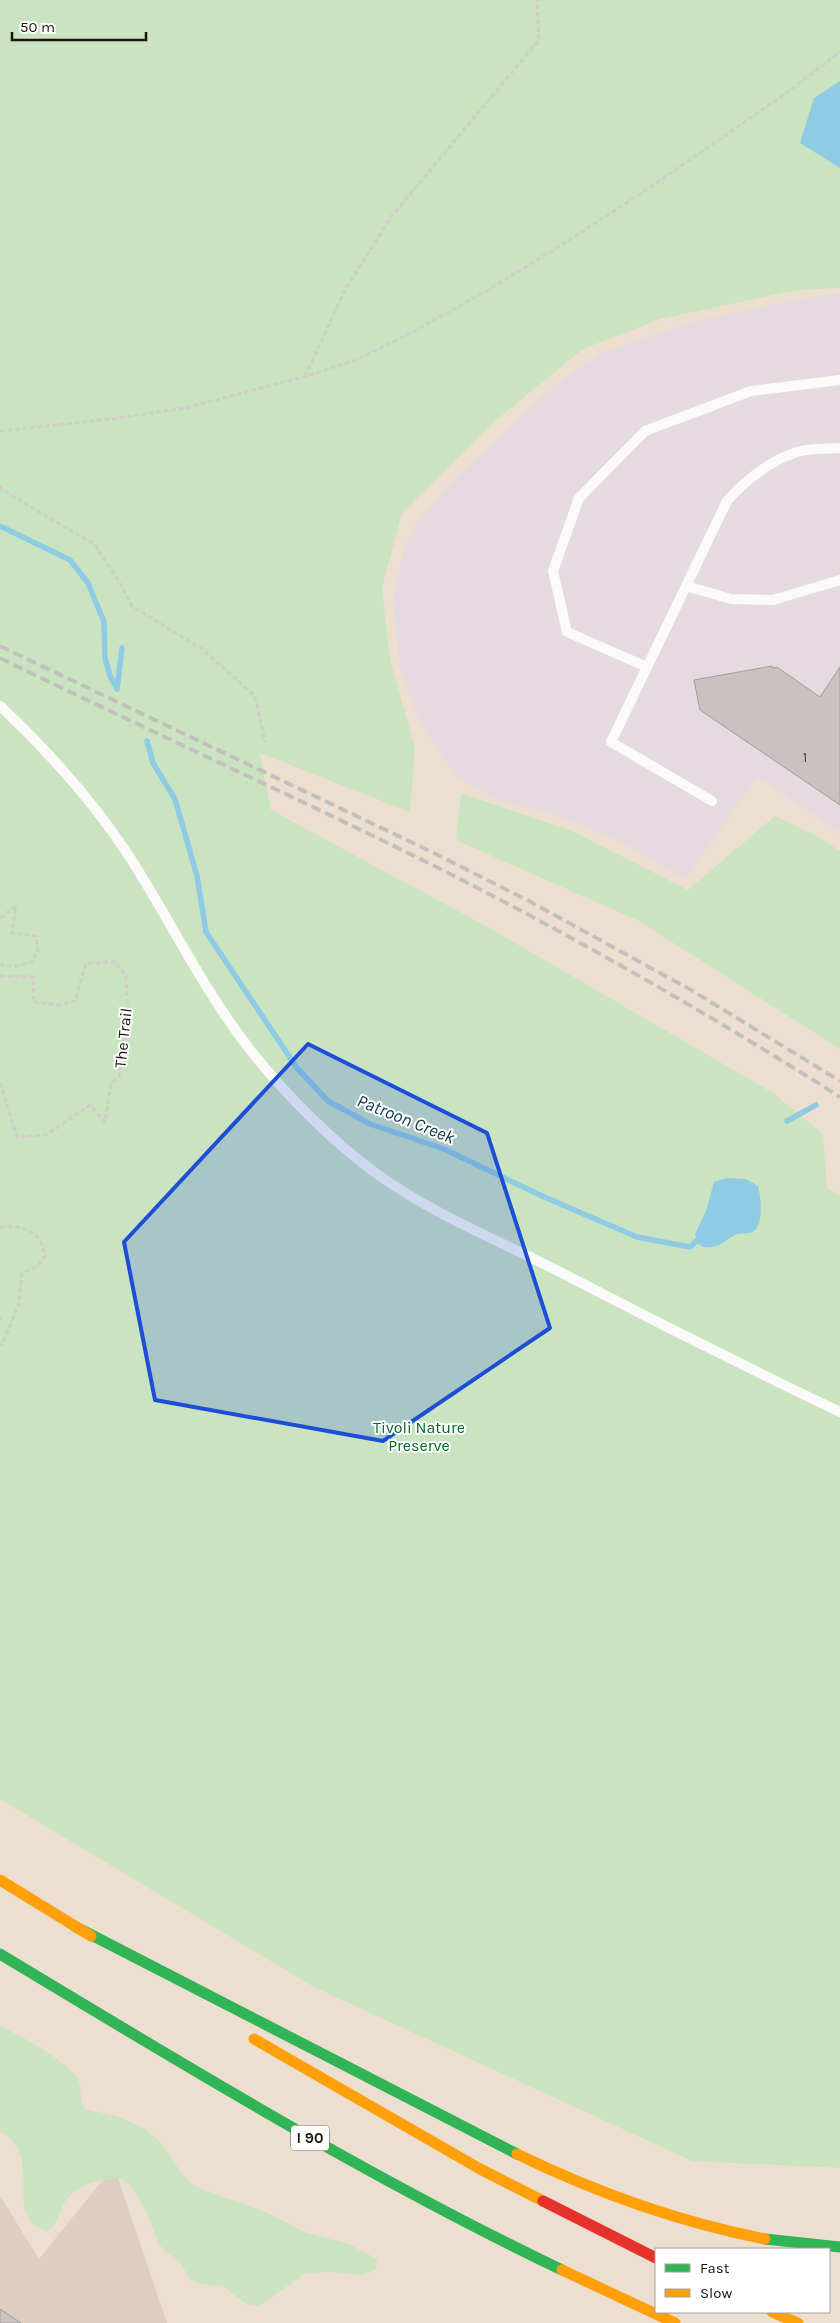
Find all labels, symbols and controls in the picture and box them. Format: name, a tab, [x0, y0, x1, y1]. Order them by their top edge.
scale bar	[12, 10, 146, 42]
text: 50 m	[20, 18, 55, 36]
house number: 1	[803, 749, 807, 766]
street label: The Trail	[110, 1007, 136, 1069]
water label: Patroon Creek	[354, 1089, 459, 1149]
park label: Tivoli Nature Preserve	[373, 1418, 465, 1455]
road number: I 90	[291, 2126, 329, 2150]
legend	[655, 2248, 830, 2313]
text: Fast	[700, 2259, 730, 2277]
text: Slow	[700, 2284, 732, 2302]

